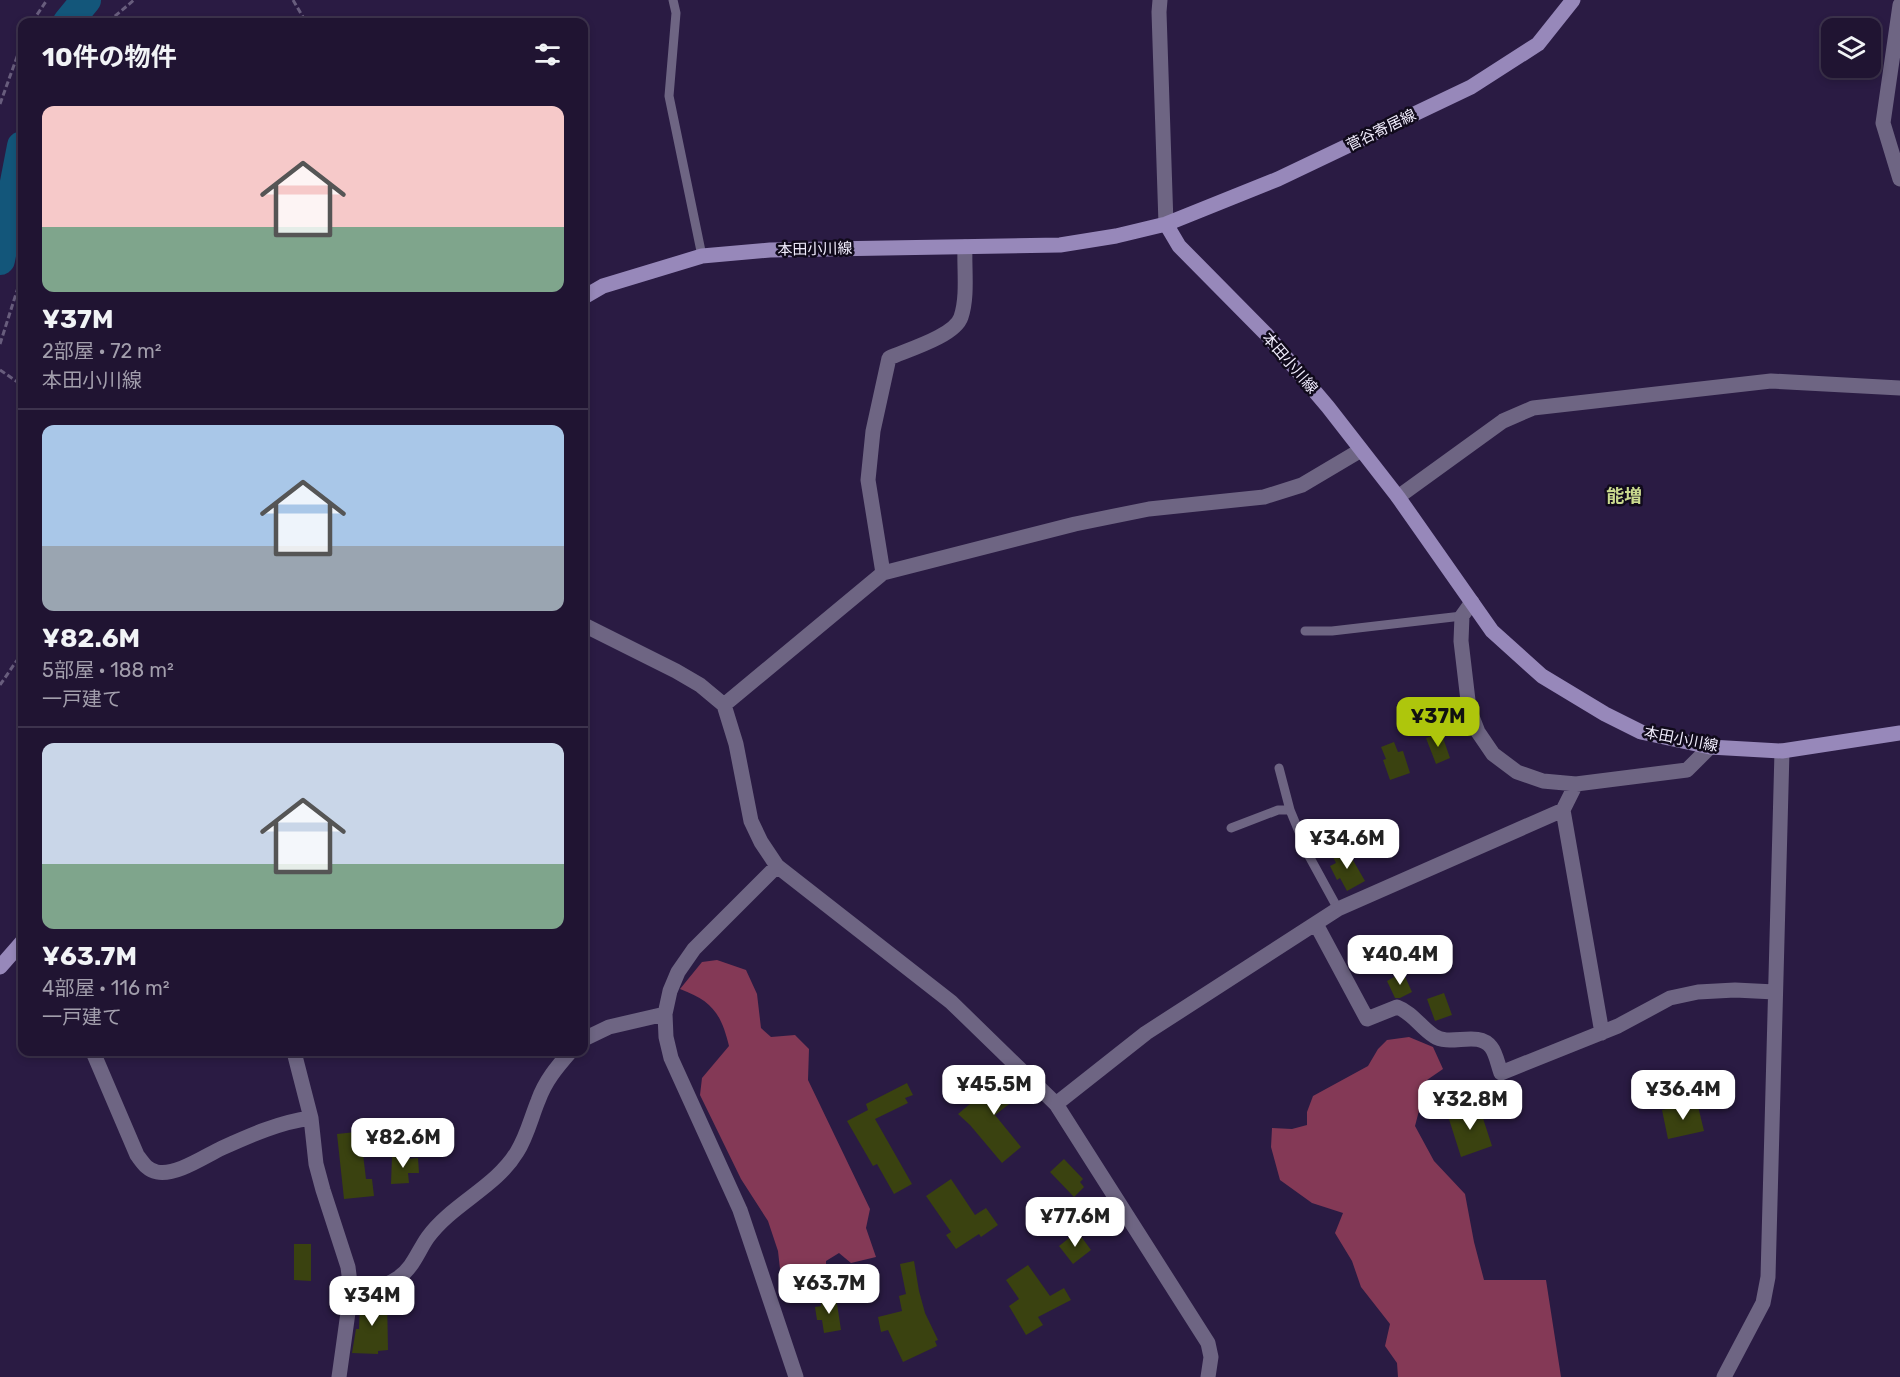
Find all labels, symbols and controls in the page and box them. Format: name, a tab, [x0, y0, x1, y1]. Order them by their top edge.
map controls	[1821, 18, 1881, 78]
button: layers	[1821, 18, 1881, 78]
icon: filters	[531, 38, 564, 71]
text: 10件の物件	[42, 42, 177, 73]
street label: 菅谷寄居線	[1343, 105, 1419, 155]
icon: home	[249, 145, 357, 253]
street label: 本田小川線	[777, 239, 853, 259]
text: ¥37M	[42, 304, 113, 335]
street label: 本田小川線	[1259, 329, 1321, 397]
text: 2部屋 · 72 m²	[42, 339, 162, 363]
text: 本田小川線	[42, 368, 142, 392]
icon: home	[249, 464, 357, 572]
district label: 能増	[1606, 485, 1642, 507]
text: ¥82.6M	[42, 623, 140, 654]
text: 5部屋 · 188 m²	[42, 658, 174, 682]
text: 一戸建て	[42, 687, 122, 711]
pin: ¥37M	[1402, 697, 1474, 748]
text: ¥37M	[1411, 704, 1465, 728]
street label: 本田小川線	[1642, 723, 1720, 755]
icon: home	[249, 782, 357, 890]
pin: ¥34.6M	[1298, 819, 1396, 870]
text: ¥34.6M	[1309, 826, 1385, 850]
pin: ¥40.4M	[1351, 935, 1449, 986]
text: ¥63.7M	[42, 941, 137, 972]
text: ¥40.4M	[1362, 942, 1438, 966]
text: 4部屋 · 116 m²	[42, 976, 170, 1000]
text: 一戸建て	[42, 1005, 122, 1029]
pin: ¥45.5M	[945, 1065, 1043, 1116]
pin: ¥36.4M	[1634, 1070, 1732, 1121]
text: ¥45.5M	[956, 1072, 1032, 1096]
text: ¥36.4M	[1645, 1077, 1721, 1101]
pin: ¥32.8M	[1421, 1080, 1519, 1131]
text: ¥32.8M	[1432, 1087, 1508, 1111]
pin: ¥82.6M	[354, 1118, 452, 1169]
text: ¥82.6M	[365, 1125, 441, 1149]
pin: ¥77.6M	[1026, 1197, 1124, 1248]
text: ¥77.6M	[1040, 1204, 1110, 1228]
pin: ¥63.7M	[780, 1264, 878, 1315]
text: ¥63.7M	[792, 1271, 866, 1295]
pin: ¥34M	[336, 1276, 408, 1327]
text: ¥34M	[343, 1283, 401, 1307]

